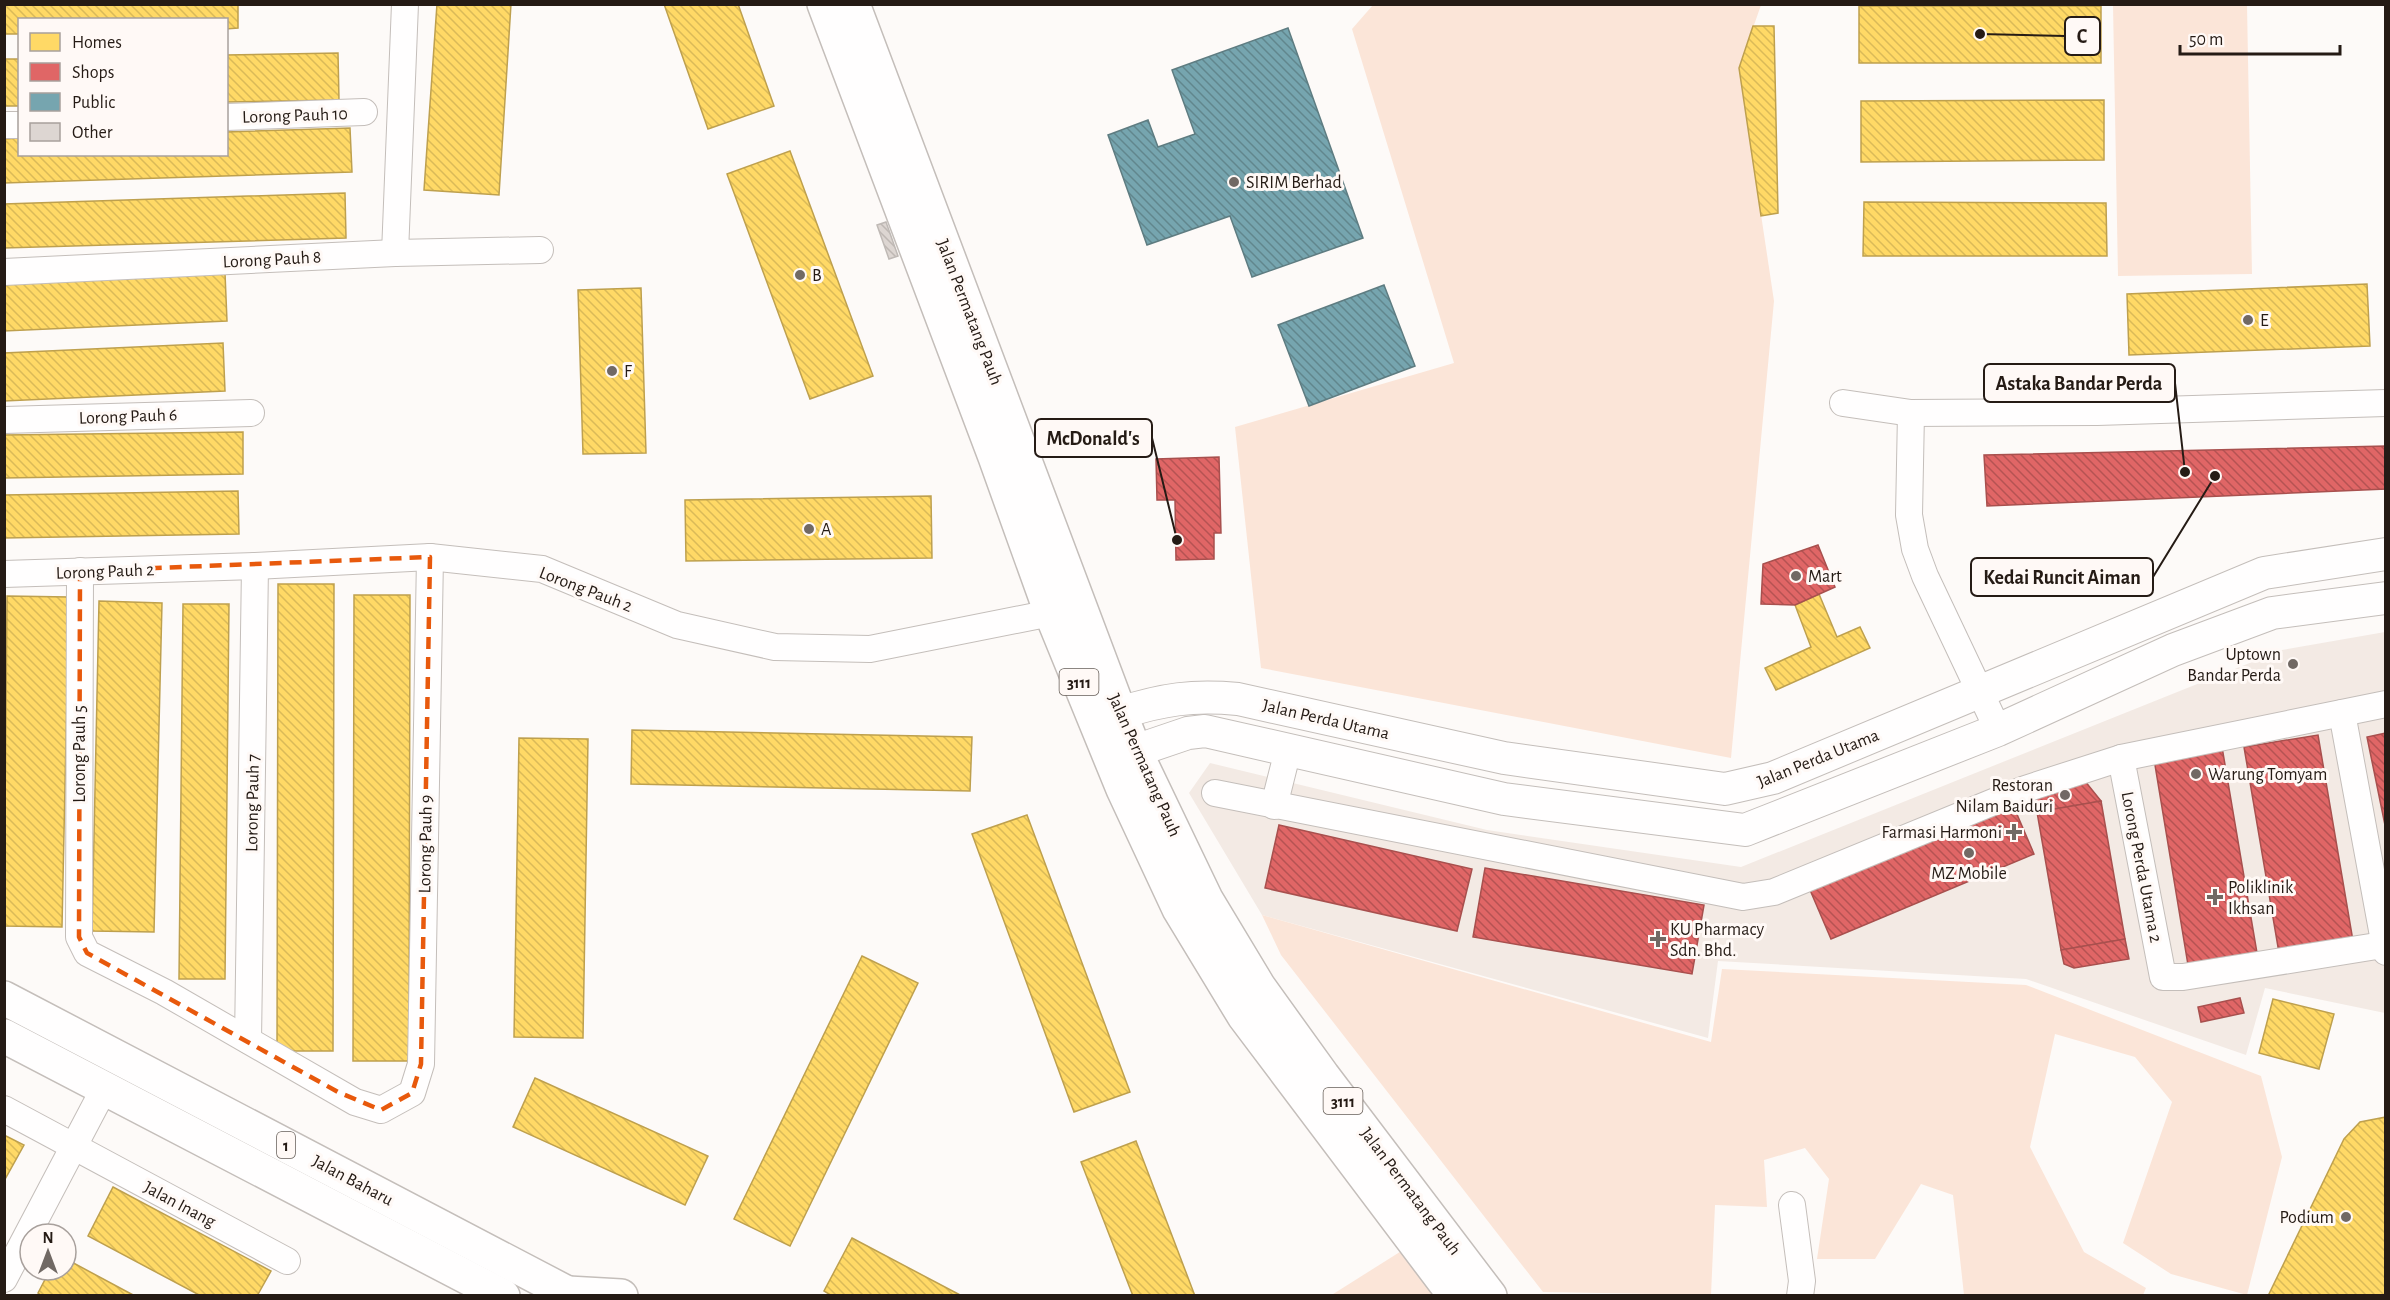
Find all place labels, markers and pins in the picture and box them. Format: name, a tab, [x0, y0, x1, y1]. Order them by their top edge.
callout: C	[2065, 17, 2100, 55]
place label: SIRIM Berhad	[1246, 174, 1342, 192]
marker: SIRIM Berhad	[1227, 175, 1241, 189]
place label: B	[812, 267, 822, 285]
marker: B	[793, 268, 807, 282]
place label: E	[2260, 312, 2269, 330]
marker: E	[2241, 313, 2255, 327]
place label: F	[624, 363, 632, 381]
marker: F	[605, 364, 619, 378]
callout: Astaka Bandar Perda	[1984, 364, 2175, 402]
callout: McDonald's	[1035, 419, 1152, 457]
place label: A	[821, 521, 832, 539]
marker: A	[802, 522, 816, 536]
callout: Kedai Runcit Aiman	[1971, 558, 2153, 596]
place label: Mart	[1808, 568, 1842, 586]
marker: Mart	[1789, 569, 1803, 583]
place label: Uptown Bandar Perda	[2187, 646, 2281, 685]
marker: Uptown Bandar Perda	[2286, 657, 2300, 671]
place label: Warung Tomyam	[2208, 766, 2327, 784]
marker: Warung Tomyam	[2189, 767, 2203, 781]
place label: Restoran Nilam Baiduri	[1956, 777, 2053, 816]
marker: Restoran Nilam Baiduri	[2058, 788, 2072, 802]
place label: Farmasi Harmoni	[1881, 824, 2002, 842]
marker: Farmasi Harmoni	[2007, 825, 2021, 839]
marker: MZ Mobile	[1962, 846, 1976, 860]
place label: MZ Mobile	[1931, 865, 2007, 883]
place label: Poliklinik Ikhsan	[2228, 879, 2294, 918]
marker: Poliklinik Ikhsan	[2206, 888, 2224, 906]
place label: KU Pharmacy Sdn. Bhd.	[1670, 921, 1764, 960]
marker: KU Pharmacy Sdn. Bhd.	[1651, 932, 1665, 946]
place label: Podium	[2279, 1209, 2334, 1227]
marker: Podium	[2339, 1210, 2353, 1224]

